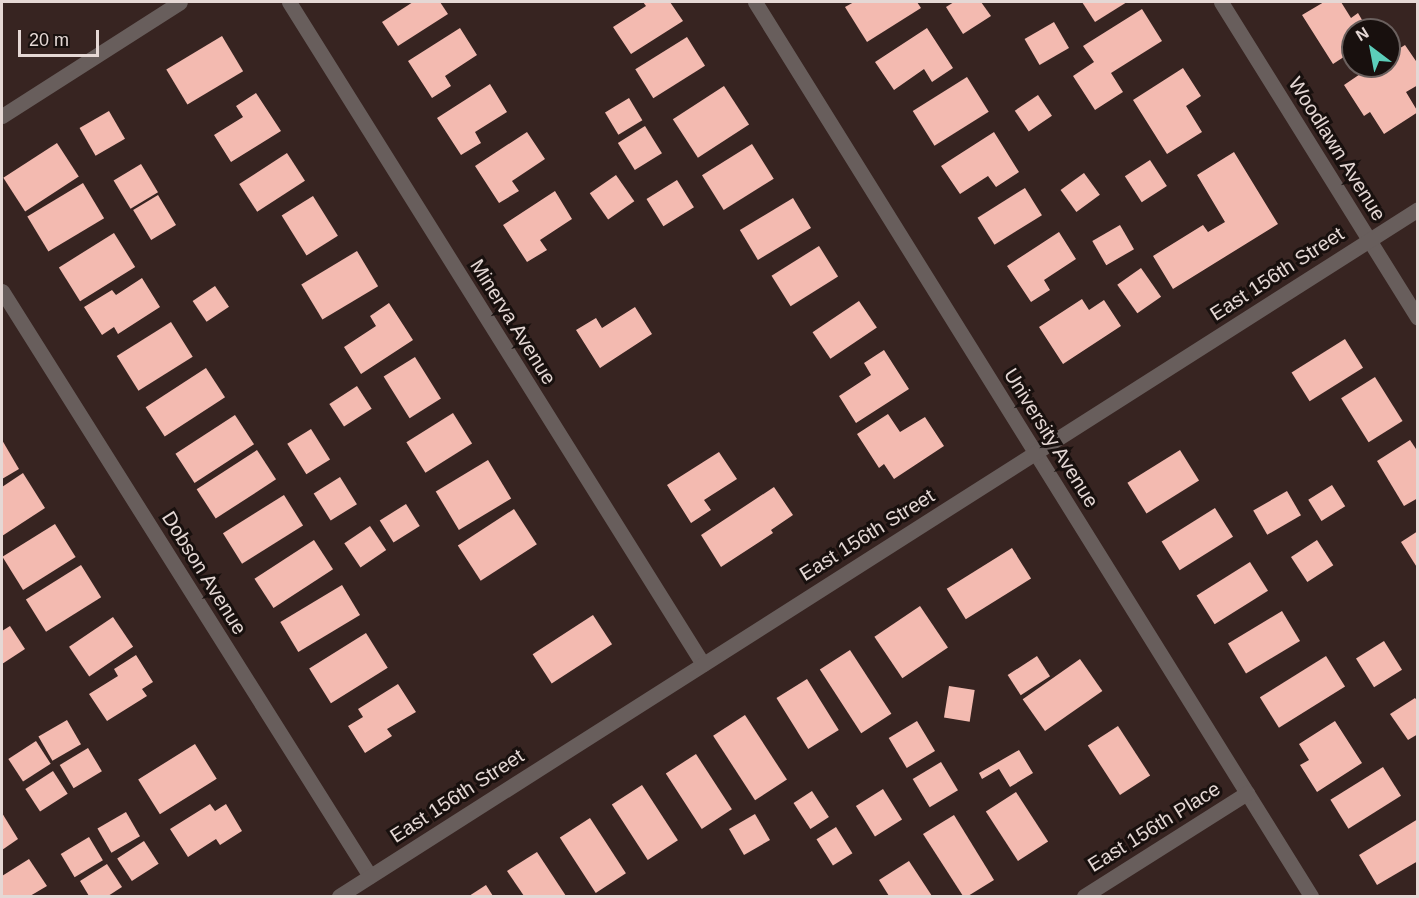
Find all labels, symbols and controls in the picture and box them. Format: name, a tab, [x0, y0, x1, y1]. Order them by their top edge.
scale bar	[21, 18, 102, 56]
north arrow	[1341, 18, 1401, 78]
text: N	[1353, 24, 1372, 44]
text: 20 m	[29, 30, 69, 50]
street label: Woodlawn Avenue	[1283, 72, 1391, 226]
street label: East 156th Street	[1206, 222, 1348, 326]
street label: Minerva Avenue	[465, 255, 561, 389]
street label: University Avenue	[998, 363, 1104, 513]
street label: East 156th Street	[795, 484, 939, 586]
street label: Dobson Avenue	[156, 506, 252, 640]
street label: East 156th Street	[386, 744, 528, 848]
street label: East 156th Place	[1084, 777, 1224, 877]

